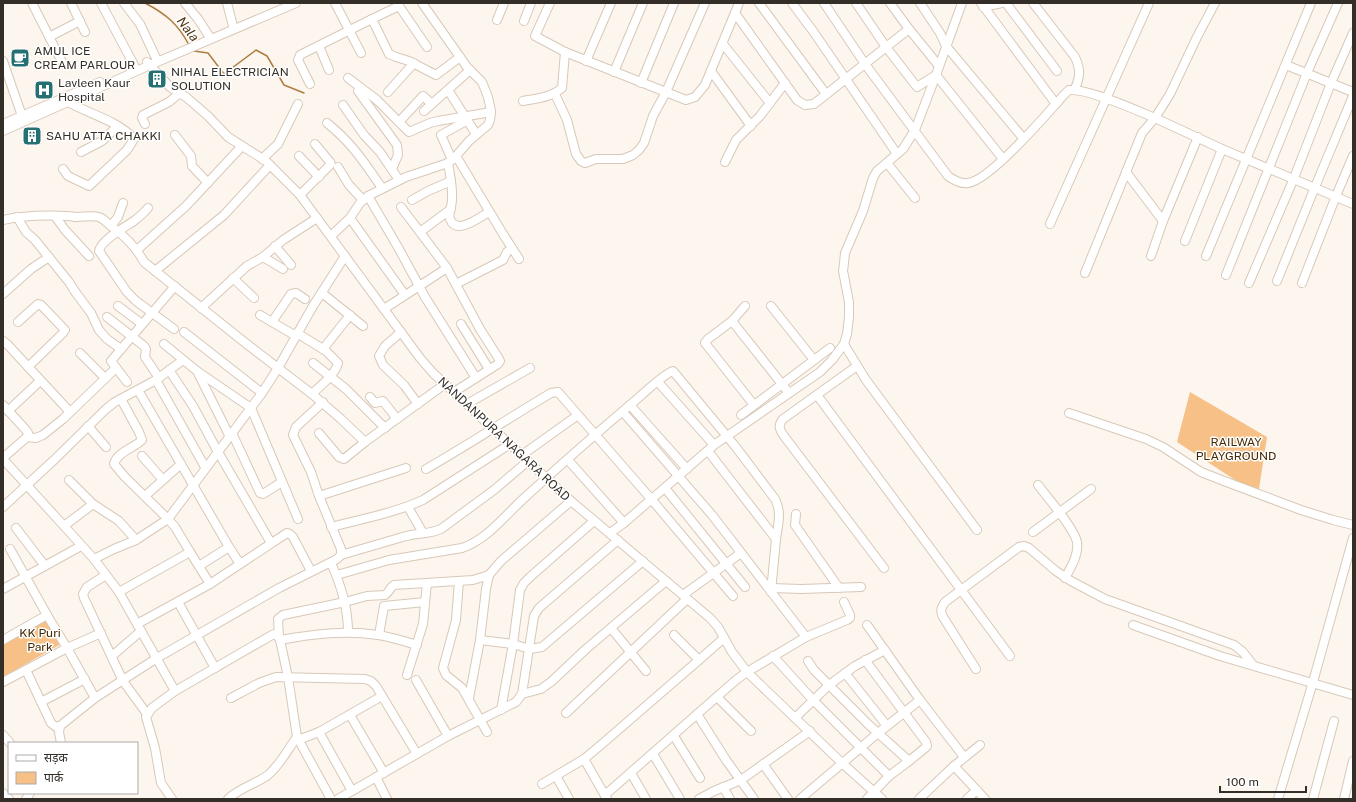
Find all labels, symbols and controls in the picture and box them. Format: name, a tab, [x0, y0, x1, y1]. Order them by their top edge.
water label: Nala	[174, 14, 202, 44]
place label: AMUL ICE CREAM PARLOUR	[34, 44, 135, 72]
cafe icon: AMUL ICE CREAM PARLOUR	[9, 47, 31, 69]
place label: NIHAL ELECTRICIAN SOLUTION	[171, 65, 289, 93]
building icon: NIHAL ELECTRICIAN SOLUTION	[146, 68, 168, 90]
place label: Lavleen Kaur Hospital	[58, 76, 131, 104]
hospital icon: Lavleen Kaur Hospital	[33, 79, 55, 101]
building icon: SAHU ATTA CHAKKI	[21, 125, 43, 147]
place label: SAHU ATTA CHAKKI	[46, 129, 161, 143]
street label: NANDANPURA NAGARA ROAD	[435, 374, 573, 504]
park label: RAILWAY PLAYGROUND	[1196, 435, 1276, 463]
park label: KK Puri Park	[19, 626, 61, 654]
legend	[8, 742, 138, 794]
text: सड़क	[44, 751, 69, 765]
scale bar	[1220, 768, 1306, 794]
text: पार्क	[44, 771, 64, 785]
text: 100 m	[1226, 775, 1259, 789]

